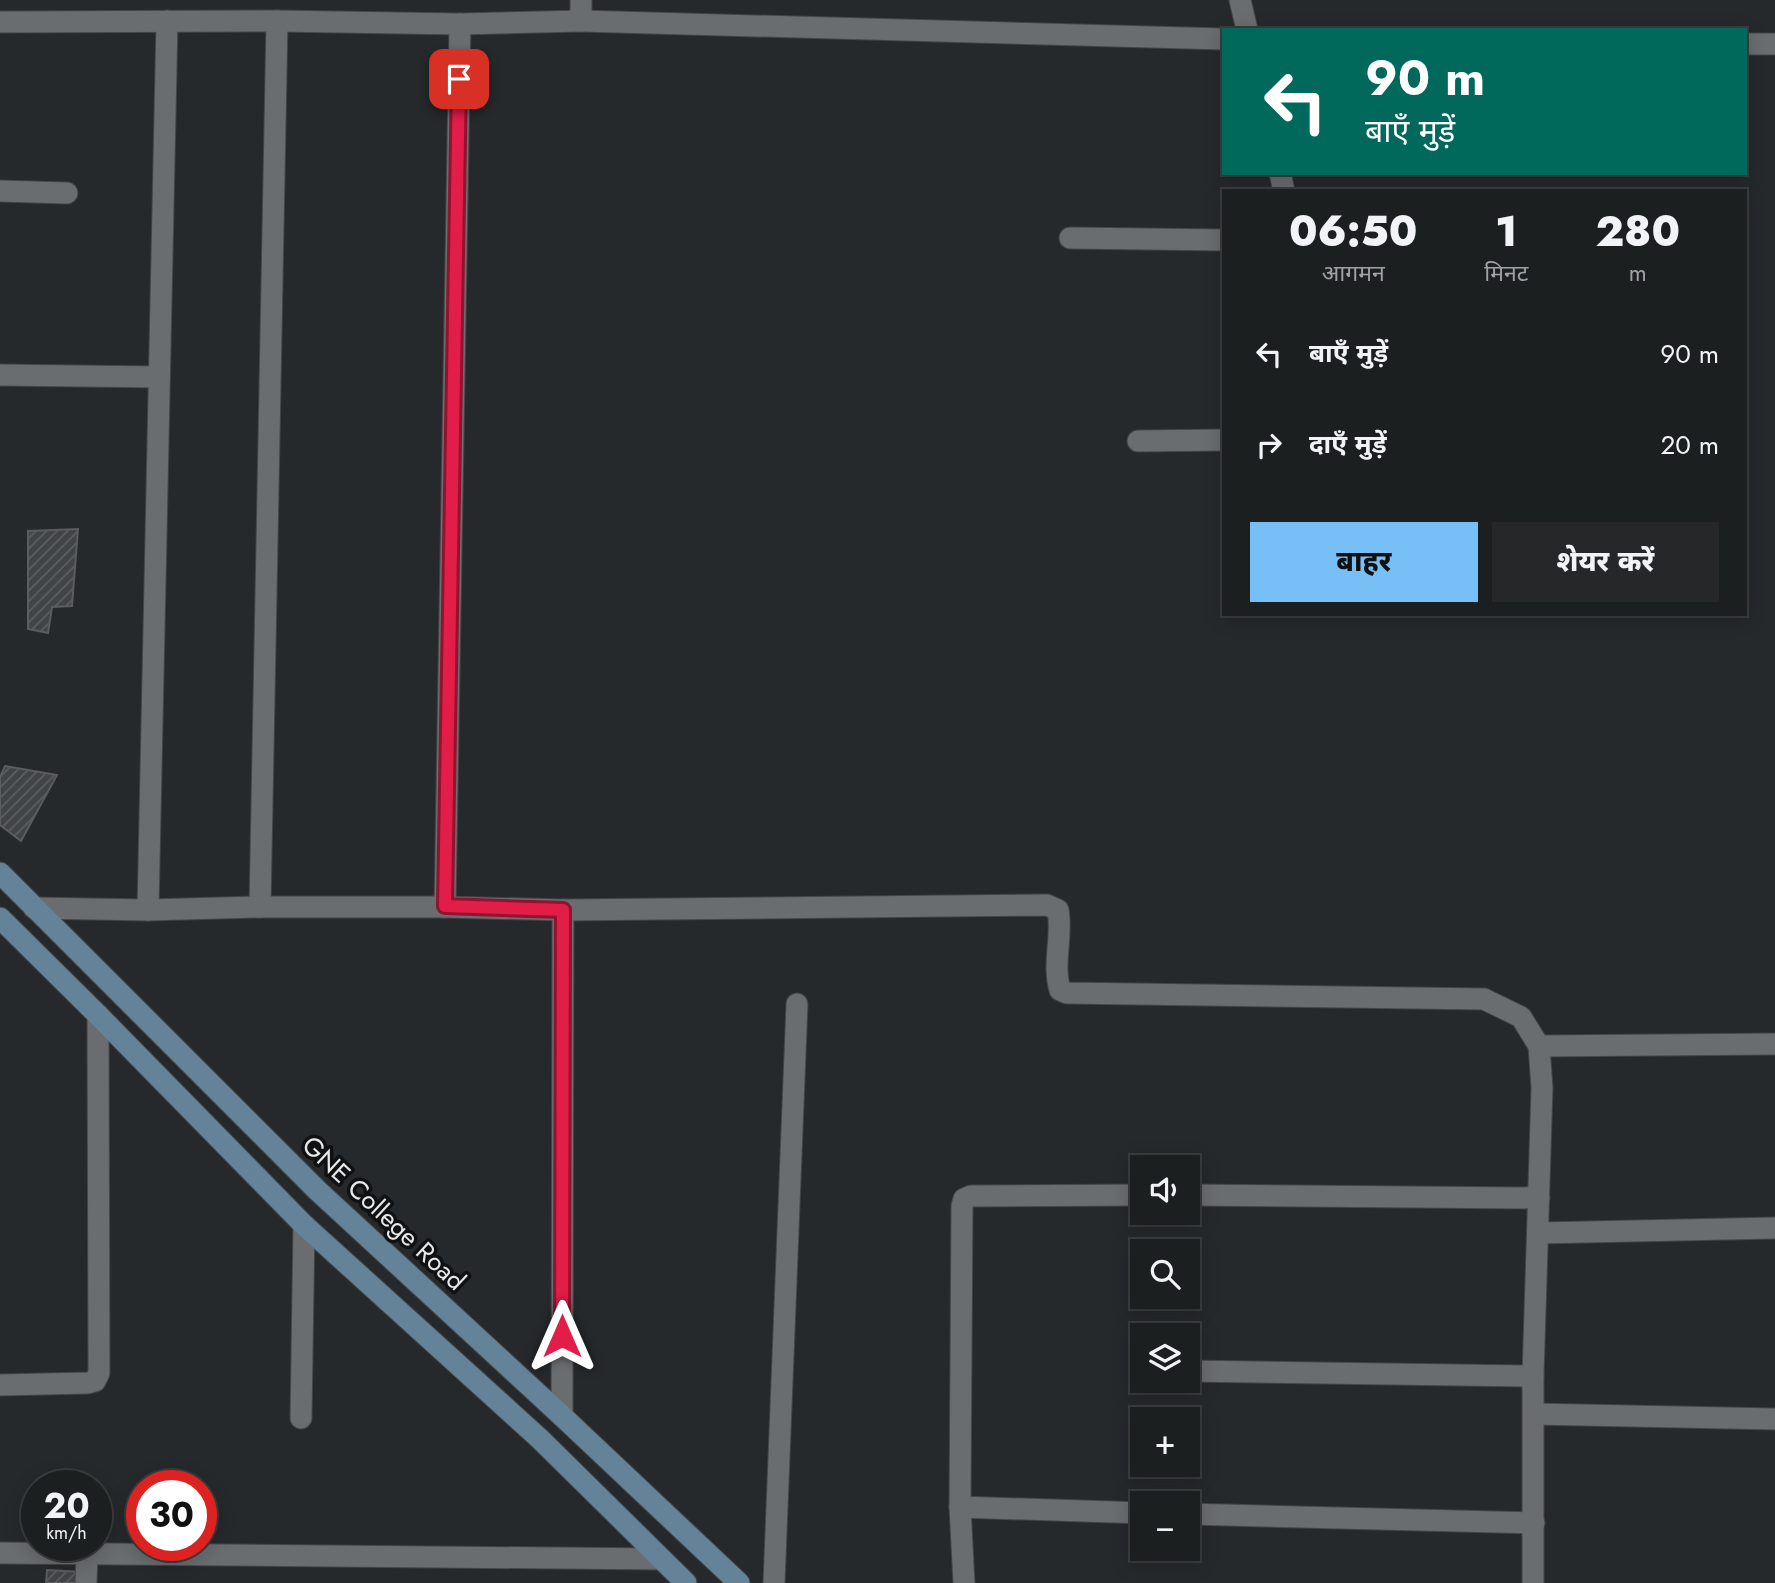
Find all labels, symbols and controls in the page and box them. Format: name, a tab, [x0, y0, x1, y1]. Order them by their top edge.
text: 90 m	[1365, 43, 1485, 113]
pin	[429, 49, 489, 109]
icon: left	[1250, 56, 1341, 147]
icon: arrive	[440, 60, 478, 98]
text: बाएँ मुड़ें	[1365, 108, 1455, 154]
text: 06:50	[1289, 201, 1417, 262]
text: 1	[1495, 201, 1517, 262]
text: 280	[1595, 201, 1680, 262]
text: आगमन	[1322, 256, 1385, 290]
text: मिनट	[1484, 256, 1528, 290]
text: m	[1629, 256, 1647, 290]
text: बाएँ मुड़ें	[1309, 334, 1388, 372]
icon: left	[1250, 335, 1288, 373]
text: 90 m	[1660, 335, 1719, 373]
text: दाएँ मुड़ें	[1309, 425, 1387, 463]
icon: right	[1250, 426, 1288, 464]
text: 20 m	[1661, 426, 1719, 464]
button: बाहर	[1250, 522, 1478, 602]
button: शेयर करें	[1492, 522, 1719, 602]
street label: GNE College Road	[294, 1127, 474, 1299]
map controls	[1130, 1155, 1200, 1561]
button: sound	[1130, 1155, 1200, 1225]
button: search	[1130, 1239, 1200, 1309]
position arrow	[525, 1299, 599, 1373]
button: layers	[1130, 1323, 1200, 1393]
button: +	[1130, 1407, 1200, 1477]
speed limit sign: 30	[126, 1470, 217, 1561]
text: 20	[43, 1481, 90, 1531]
button: −	[1130, 1491, 1200, 1561]
text: km/h	[46, 1520, 87, 1546]

